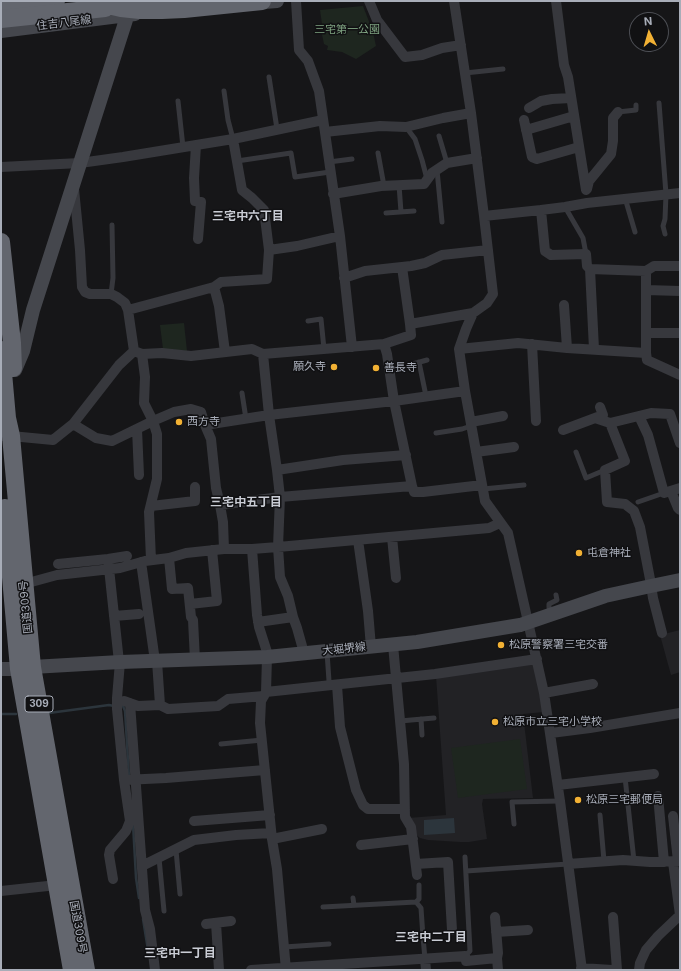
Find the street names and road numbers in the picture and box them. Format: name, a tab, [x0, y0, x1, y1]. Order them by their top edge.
street label: 住吉八尾線	[36, 13, 92, 33]
street label: 国道309号	[17, 580, 35, 634]
street label: 大堀堺線	[321, 640, 367, 658]
road number: 309	[25, 696, 53, 712]
street label: 国道309号	[67, 899, 89, 955]

